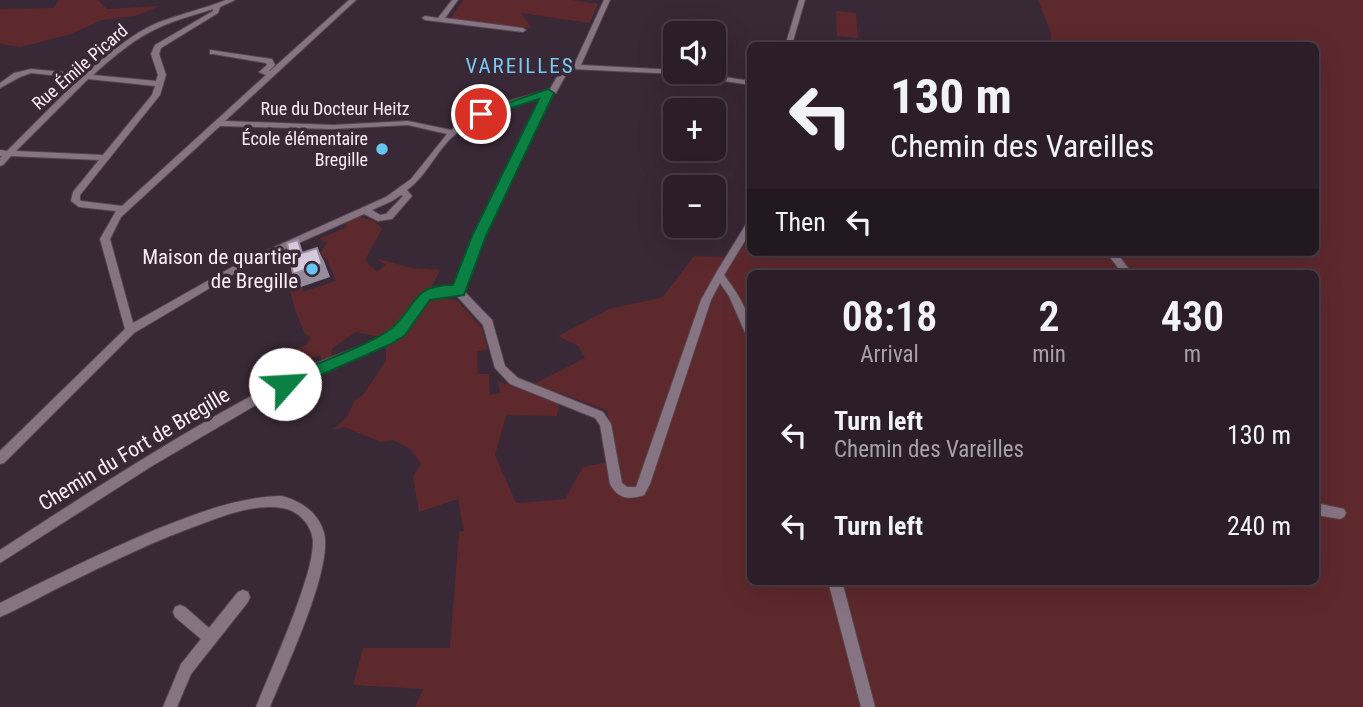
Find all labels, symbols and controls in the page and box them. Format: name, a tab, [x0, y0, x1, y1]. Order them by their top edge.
street label: Rue Émile Picard	[28, 20, 132, 114]
map controls	[663, 21, 726, 238]
button: sound	[663, 21, 726, 84]
district label: VAREILLES	[465, 54, 575, 78]
text: 130 m	[890, 68, 1012, 125]
icon: left	[775, 70, 866, 161]
pin	[451, 84, 511, 144]
icon: arrive	[462, 95, 500, 133]
street label: Rue du Docteur Heitz	[260, 98, 410, 119]
button: +	[663, 98, 726, 161]
text: Chemin des Vareilles	[890, 127, 1154, 165]
place label: École élémentaire Bregille	[242, 128, 368, 170]
marker: École élémentaire Bregille	[374, 141, 390, 157]
button: −	[663, 175, 726, 238]
icon: left	[840, 203, 878, 241]
text: Then	[775, 207, 826, 237]
place label: Maison de quartier de Bregille	[142, 245, 298, 293]
marker: Maison de quartier de Bregille	[304, 261, 320, 277]
text: 08:18	[842, 292, 937, 341]
text: 2	[1039, 292, 1060, 341]
text: 430	[1161, 292, 1224, 341]
text: Arrival	[860, 341, 919, 368]
text: min	[1032, 341, 1066, 368]
text: m	[1184, 341, 1201, 368]
position arrow	[248, 347, 322, 421]
street label: Chemin du Fort de Bregille	[34, 382, 234, 516]
text: Turn left	[834, 406, 923, 436]
icon: left	[775, 416, 813, 454]
text: 130 m	[1227, 420, 1291, 450]
text: Chemin des Vareilles	[834, 436, 1024, 463]
icon: left	[775, 507, 813, 545]
text: Turn left	[834, 511, 923, 541]
text: 240 m	[1227, 511, 1291, 541]

